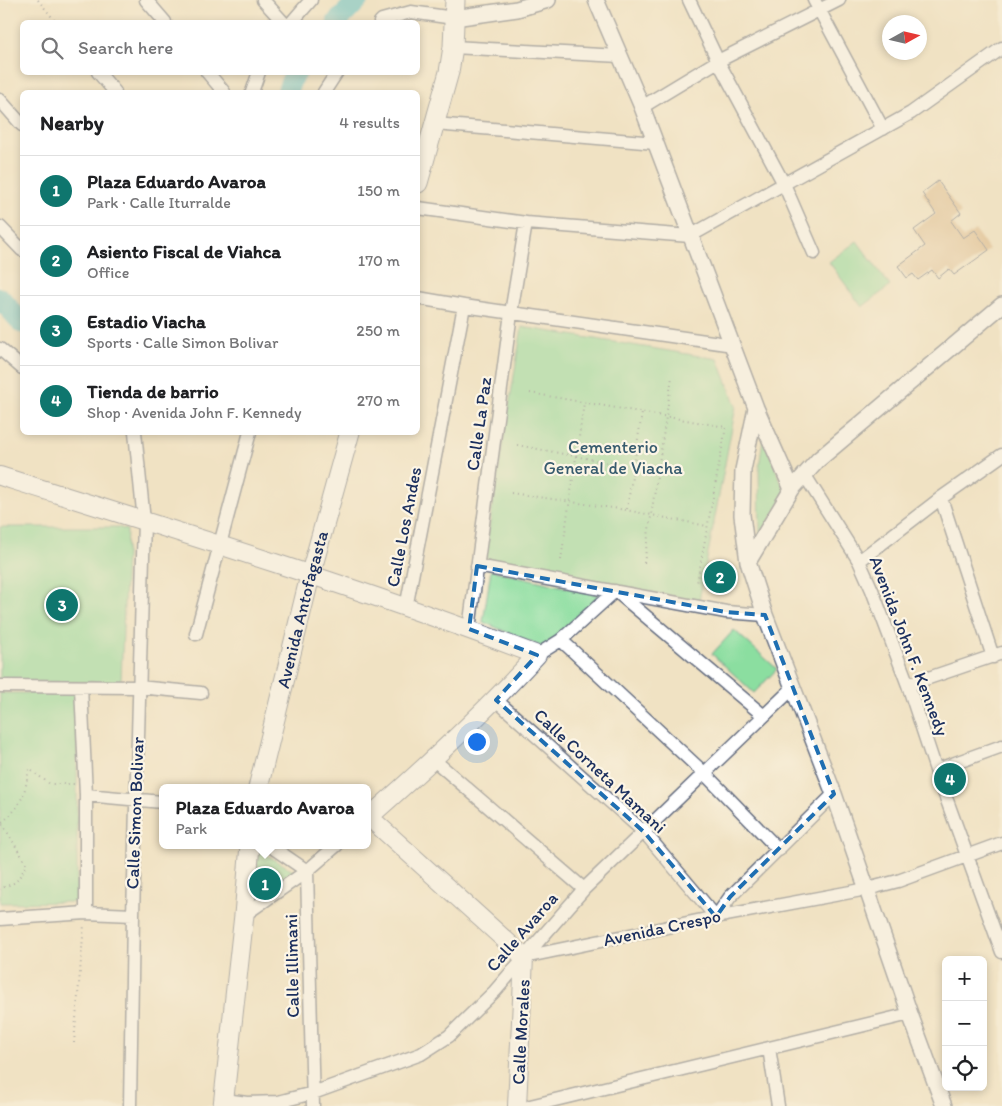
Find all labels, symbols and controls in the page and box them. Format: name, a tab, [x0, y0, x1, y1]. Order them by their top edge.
north arrow	[882, 15, 927, 60]
search box	[20, 20, 420, 75]
icon: search	[38, 34, 66, 62]
text: Search here	[78, 36, 173, 59]
text: Nearby	[40, 110, 104, 135]
text: 4 results	[339, 113, 400, 132]
text: Plaza Eduardo Avaroa	[87, 170, 266, 193]
text: 1	[52, 181, 60, 200]
text: 150 m	[357, 181, 400, 200]
text: Park · Calle Iturralde	[87, 193, 231, 212]
text: Asiento Fiscal de Viahca	[87, 240, 281, 263]
text: 2	[52, 251, 60, 270]
text: 170 m	[358, 251, 400, 270]
text: Office	[87, 263, 129, 282]
text: Estadio Viacha	[87, 310, 206, 333]
text: 3	[52, 321, 60, 340]
text: 250 m	[356, 321, 400, 340]
text: Sports · Calle Simon Bolivar	[87, 333, 278, 352]
street label: Calle La Paz	[462, 375, 497, 472]
text: Tienda de barrio	[87, 380, 219, 403]
text: 4	[51, 391, 61, 410]
text: 270 m	[357, 391, 400, 410]
text: Shop · Avenida John F. Kennedy	[87, 403, 302, 422]
park label: Cementerio General de Viacha	[543, 436, 683, 479]
street label: Calle Los Andes	[382, 465, 426, 589]
street label: Avenida Antofagasta	[272, 528, 333, 690]
street label: Avenida John F. Kennedy	[865, 553, 954, 740]
pin: 2	[704, 558, 736, 596]
pin: 3	[46, 586, 78, 624]
street label: Calle Corneta Mamani	[529, 704, 671, 838]
your location	[464, 729, 490, 755]
street label: Calle Simon Bolivar	[121, 736, 149, 890]
pin: 4	[934, 760, 966, 798]
popup	[159, 784, 371, 849]
text: Plaza Eduardo Avaroa	[176, 796, 354, 819]
text: Park	[176, 819, 207, 838]
pin: 1	[249, 865, 281, 903]
street label: Calle Avaroa	[482, 888, 563, 976]
street label: Avenida Crespo	[601, 905, 723, 951]
street label: Calle Illimani	[280, 914, 304, 1018]
map controls	[942, 956, 987, 1091]
button: +	[942, 956, 987, 1001]
street label: Calle Morales	[507, 979, 535, 1085]
button: −	[942, 1001, 987, 1046]
button: locate	[942, 1046, 987, 1091]

